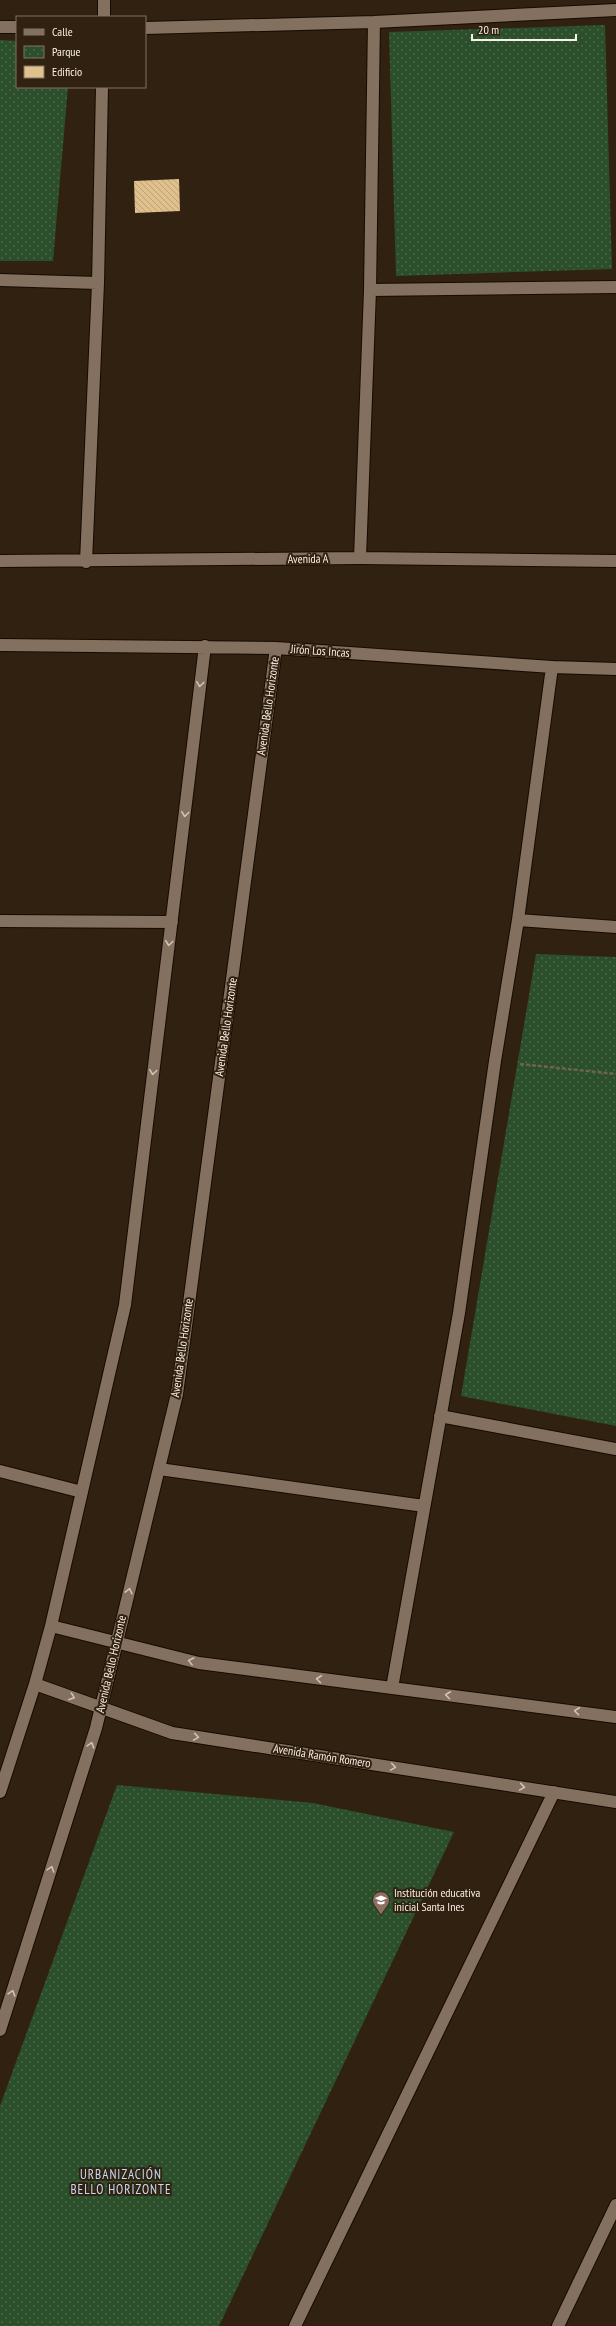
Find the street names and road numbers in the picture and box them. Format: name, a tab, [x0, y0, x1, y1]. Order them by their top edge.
street label: Avenida A	[288, 551, 329, 566]
street label: Jirón Los Incas	[289, 641, 350, 660]
street label: Avenida Bello Horizonte	[253, 656, 282, 756]
street label: Avenida Bello Horizonte	[211, 977, 240, 1077]
street label: Avenida Bello Horizonte	[167, 1298, 196, 1398]
street label: Avenida Bello Horizonte	[92, 1614, 129, 1714]
street label: Avenida Ramón Romero	[272, 1740, 372, 1771]

